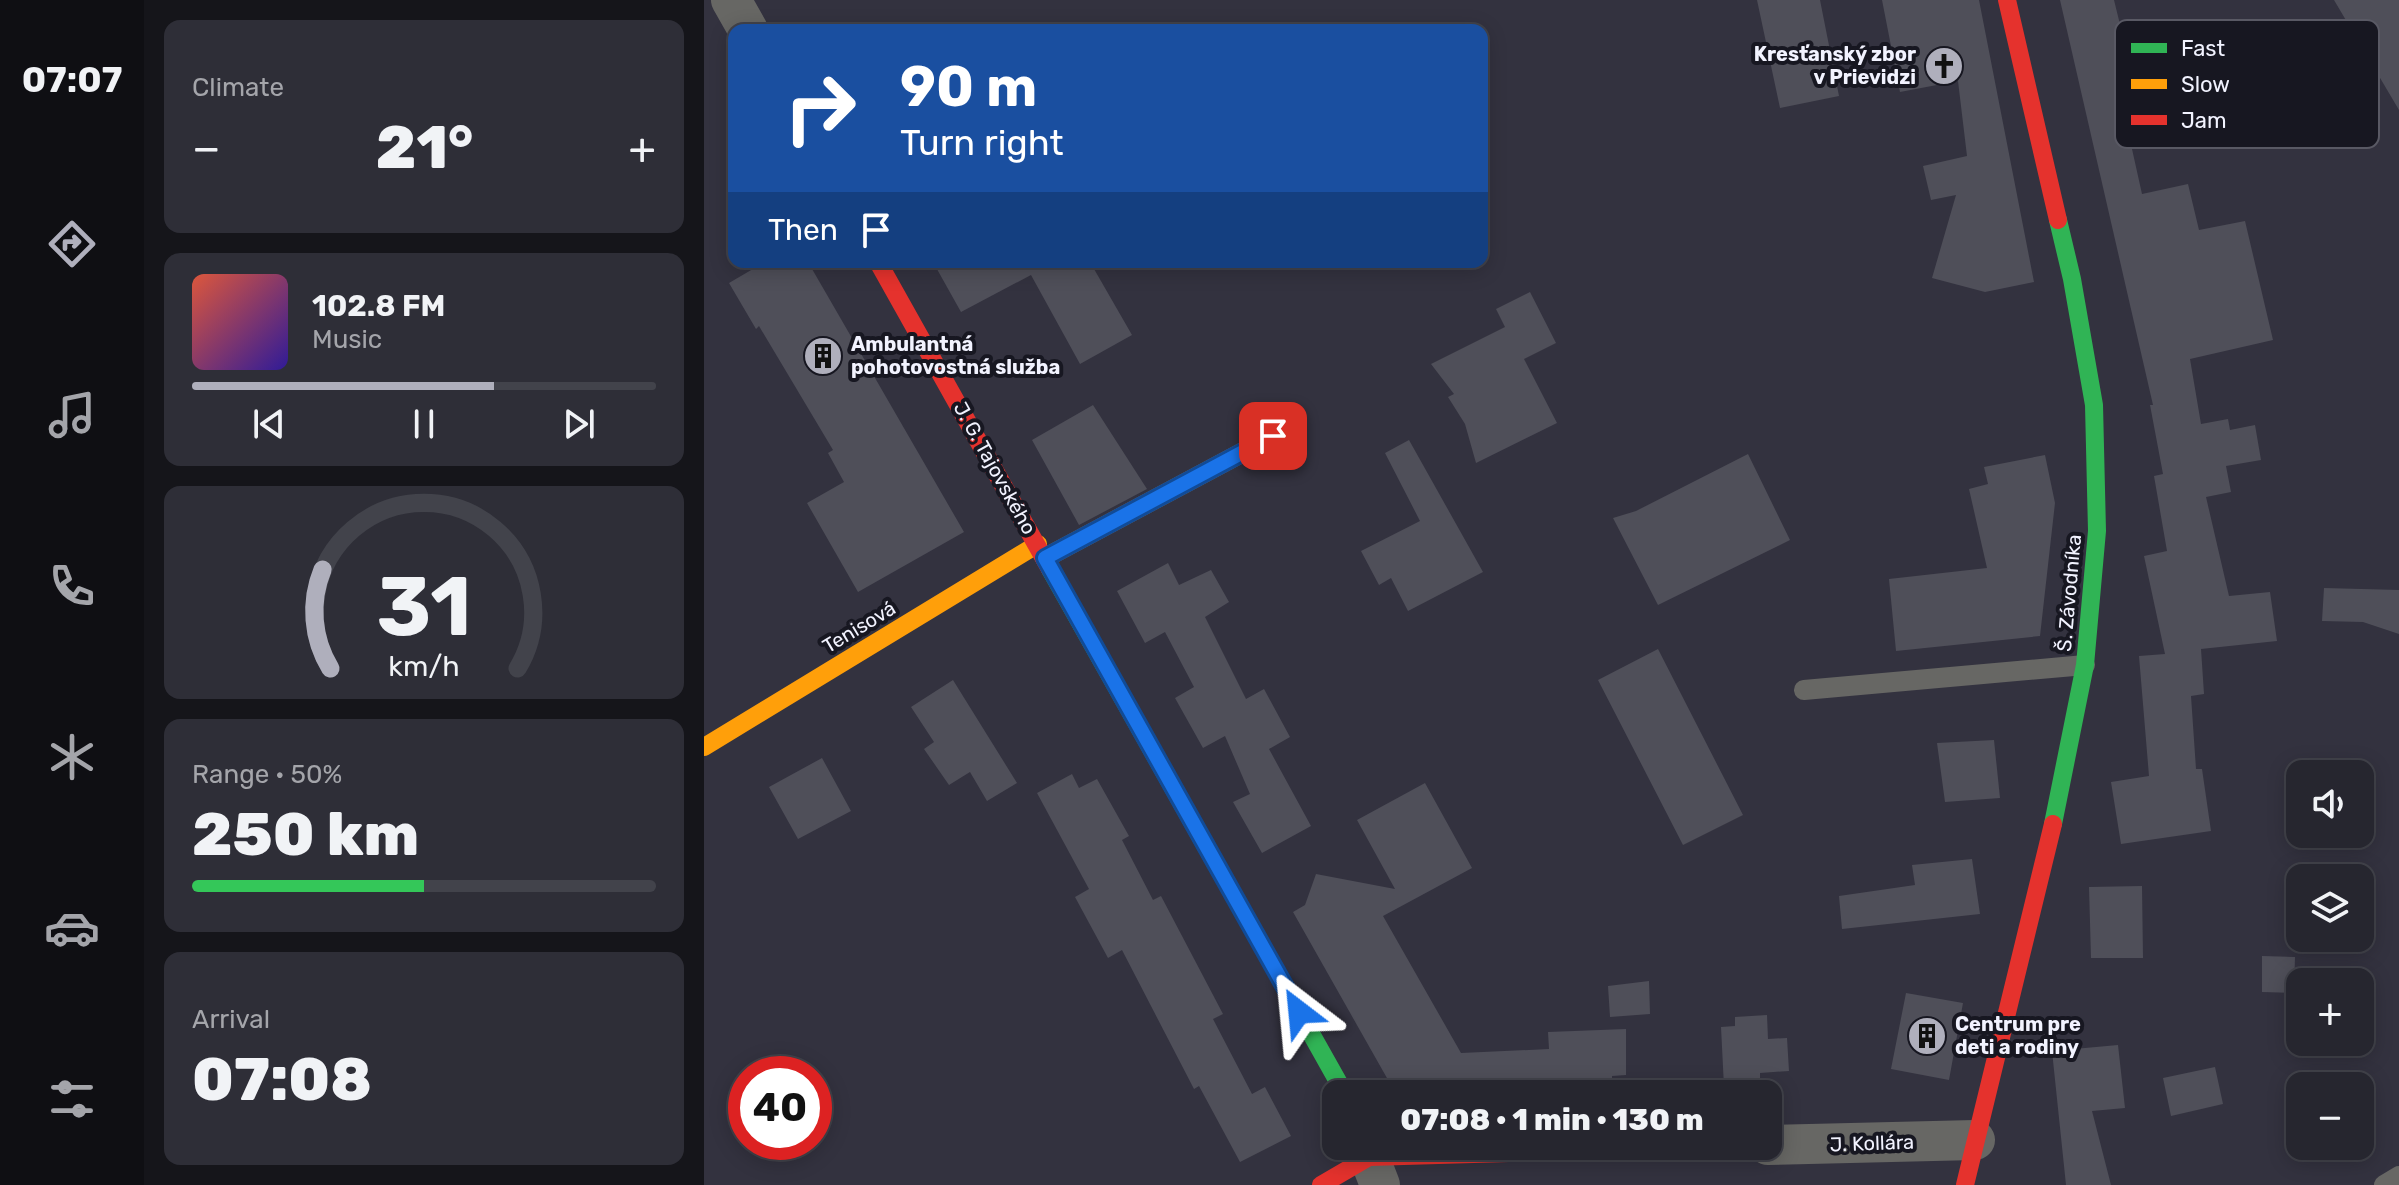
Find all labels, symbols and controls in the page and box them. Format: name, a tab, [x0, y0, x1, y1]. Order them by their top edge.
legend	[2115, 20, 2379, 148]
text: Fast	[2181, 35, 2226, 62]
place label: Kresťanský zbor v Prievidzi	[1754, 42, 1916, 89]
church icon: Kresťanský zbor v Prievidzi	[1923, 45, 1965, 87]
text: 90 m	[900, 54, 1037, 120]
icon: right	[768, 56, 872, 160]
text: 07:07	[22, 58, 122, 101]
text: Slow	[2181, 71, 2230, 98]
text: Climate	[192, 72, 284, 103]
text: Jam	[2181, 107, 2227, 134]
text: 21°	[376, 112, 473, 183]
text: Turn right	[900, 121, 1064, 164]
text: −	[192, 122, 221, 174]
text: +	[629, 122, 656, 174]
icon: arrive	[854, 208, 898, 252]
text: Then	[768, 212, 838, 248]
icon: directions	[44, 216, 100, 272]
text: 102.8 FM	[312, 288, 445, 324]
text: Music	[312, 324, 382, 355]
place label: Ambulantná pohotovostná služba	[851, 332, 1060, 379]
building icon: Ambulantná pohotovostná služba	[802, 335, 844, 377]
icon: music	[44, 387, 100, 443]
street label: J. G. Tajovského	[949, 398, 1041, 538]
icon: previous	[247, 402, 291, 446]
icon: pause	[402, 402, 446, 446]
icon: next	[557, 402, 601, 446]
pin	[1239, 402, 1307, 470]
icon: arrive	[1251, 414, 1295, 458]
street label: Š. Závodníka	[2052, 533, 2086, 653]
text: 31	[376, 556, 472, 655]
icon: phone	[44, 558, 100, 614]
street label: Tenisová	[818, 596, 900, 658]
text: km/h	[388, 649, 460, 683]
icon: climate	[44, 729, 100, 785]
text: Range · 50%	[192, 759, 342, 790]
map controls	[2286, 760, 2374, 1160]
button: sound	[2286, 760, 2374, 848]
text: 250 km	[192, 799, 419, 870]
button: layers	[2286, 864, 2374, 952]
icon: car	[44, 900, 100, 956]
button: +	[2286, 968, 2374, 1056]
position arrow	[1257, 970, 1341, 1054]
text: Arrival	[192, 1004, 270, 1035]
place label: Centrum pre deti a rodiny	[1955, 1012, 2081, 1059]
building icon: Centrum pre deti a rodiny	[1906, 1015, 1948, 1057]
text: 07:08	[192, 1044, 372, 1115]
speed limit sign: 40	[728, 1056, 832, 1160]
icon: filters	[44, 1071, 100, 1127]
button: −	[2286, 1072, 2374, 1160]
text: 07:08 · 1 min · 130 m	[1400, 1102, 1704, 1138]
street label: J. Kollára	[1829, 1130, 1915, 1156]

